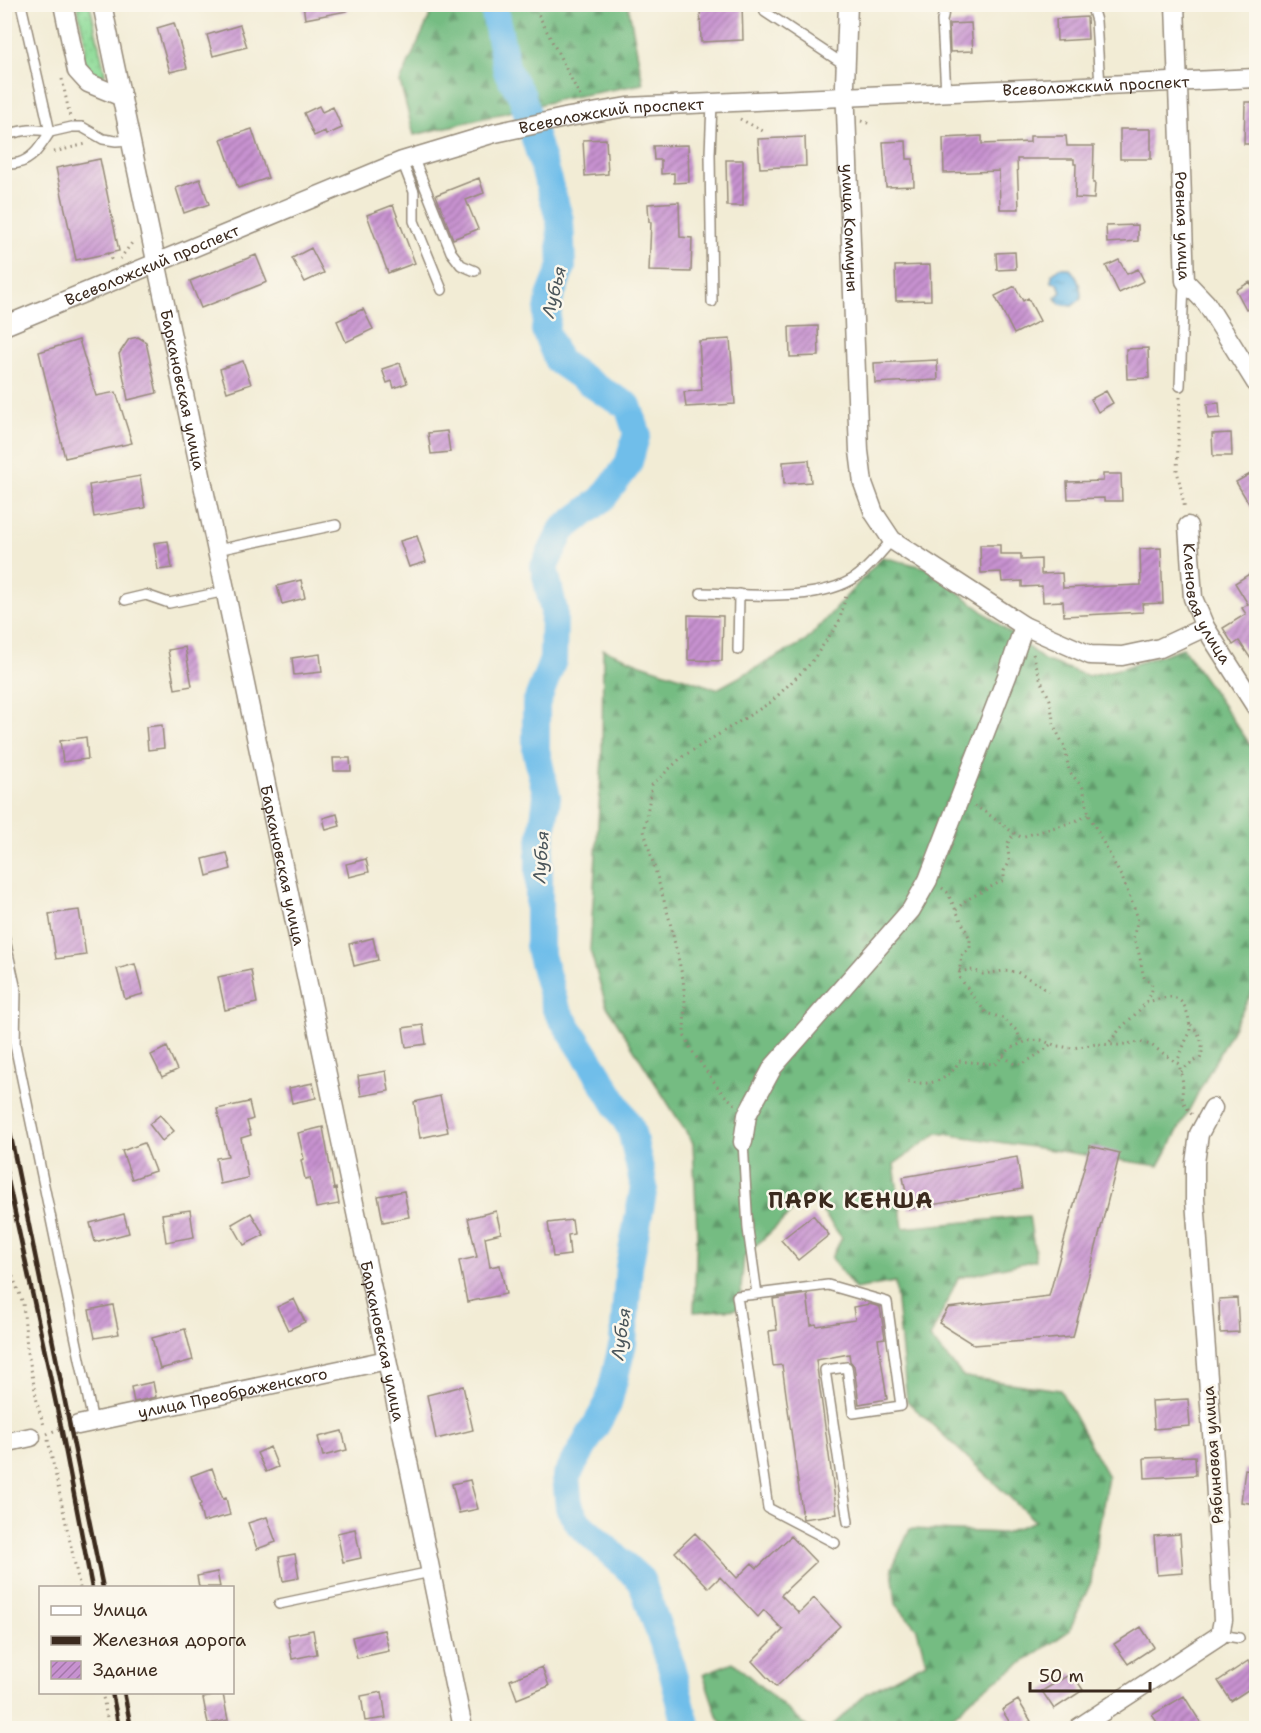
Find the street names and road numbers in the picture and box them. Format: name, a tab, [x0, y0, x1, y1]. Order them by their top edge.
street label: Всеволожский проспект	[1002, 71, 1191, 100]
street label: Всеволожский проспект	[517, 93, 705, 138]
street label: улица Коммуны	[838, 163, 863, 292]
street label: Ровная улица	[1171, 171, 1195, 281]
street label: Всеволожский проспект	[61, 219, 243, 310]
street label: Баркановская улица	[156, 307, 210, 472]
street label: Кленовая улица	[1179, 542, 1236, 668]
street label: Баркановская улица	[256, 783, 310, 947]
street label: Баркановская улица	[356, 1259, 410, 1423]
street label: улица Преображенского	[136, 1362, 329, 1423]
street label: Рябиновая улица	[1198, 1385, 1228, 1525]

